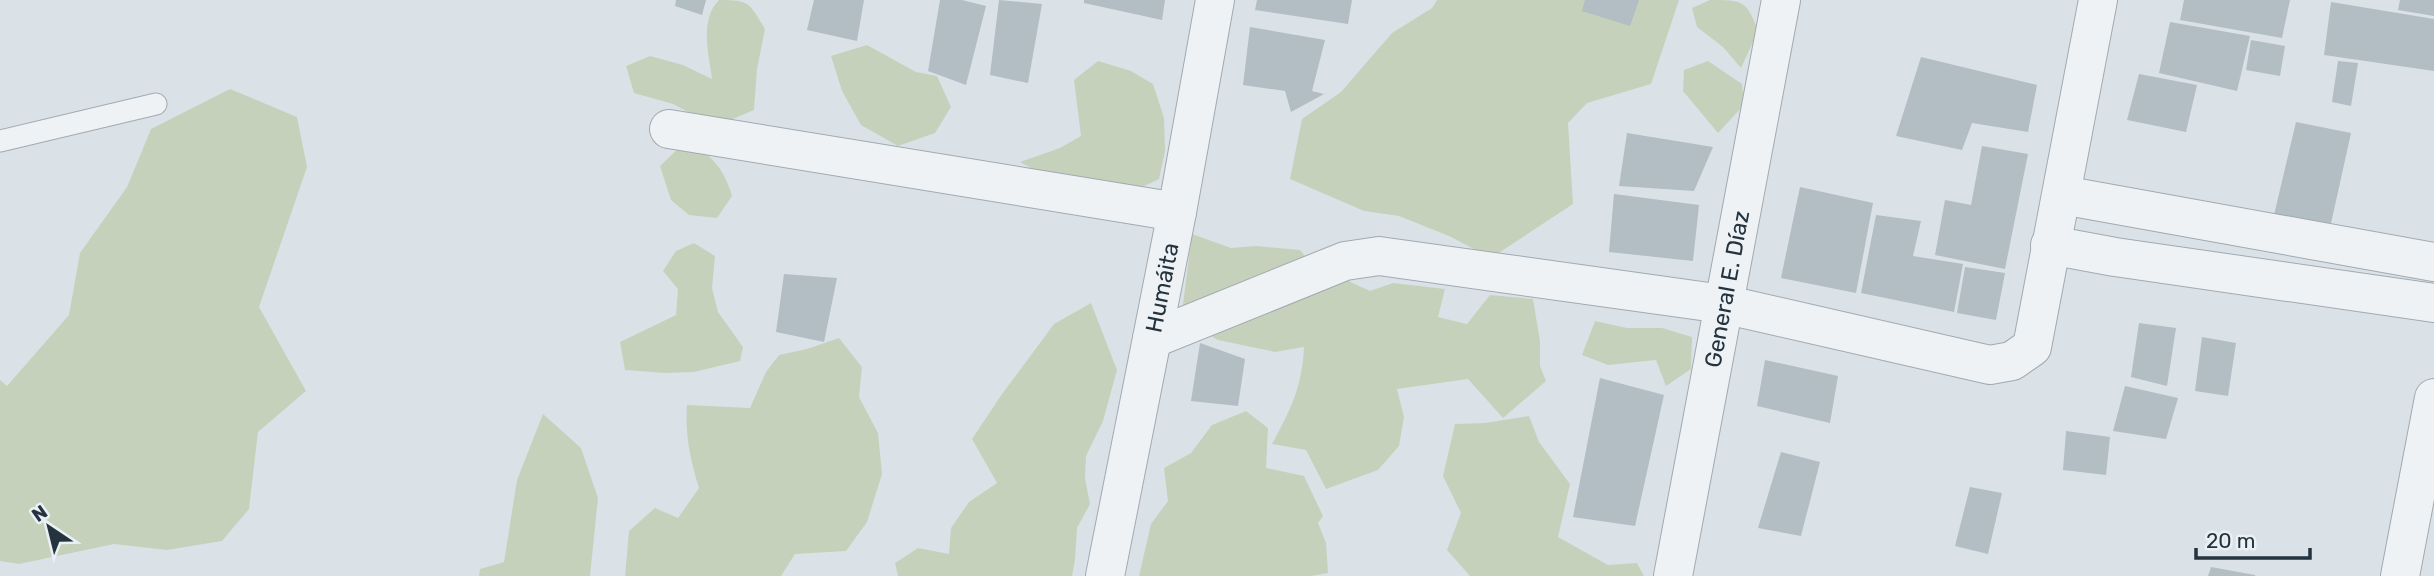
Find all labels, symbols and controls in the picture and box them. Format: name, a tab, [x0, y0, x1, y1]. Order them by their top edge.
street label: General E. Díaz	[1698, 208, 1755, 370]
street label: Humáita	[1140, 240, 1185, 335]
north arrow	[14, 492, 84, 562]
text: N	[27, 500, 52, 527]
scale bar	[2196, 516, 2310, 560]
text: 20 m	[2206, 528, 2255, 553]

